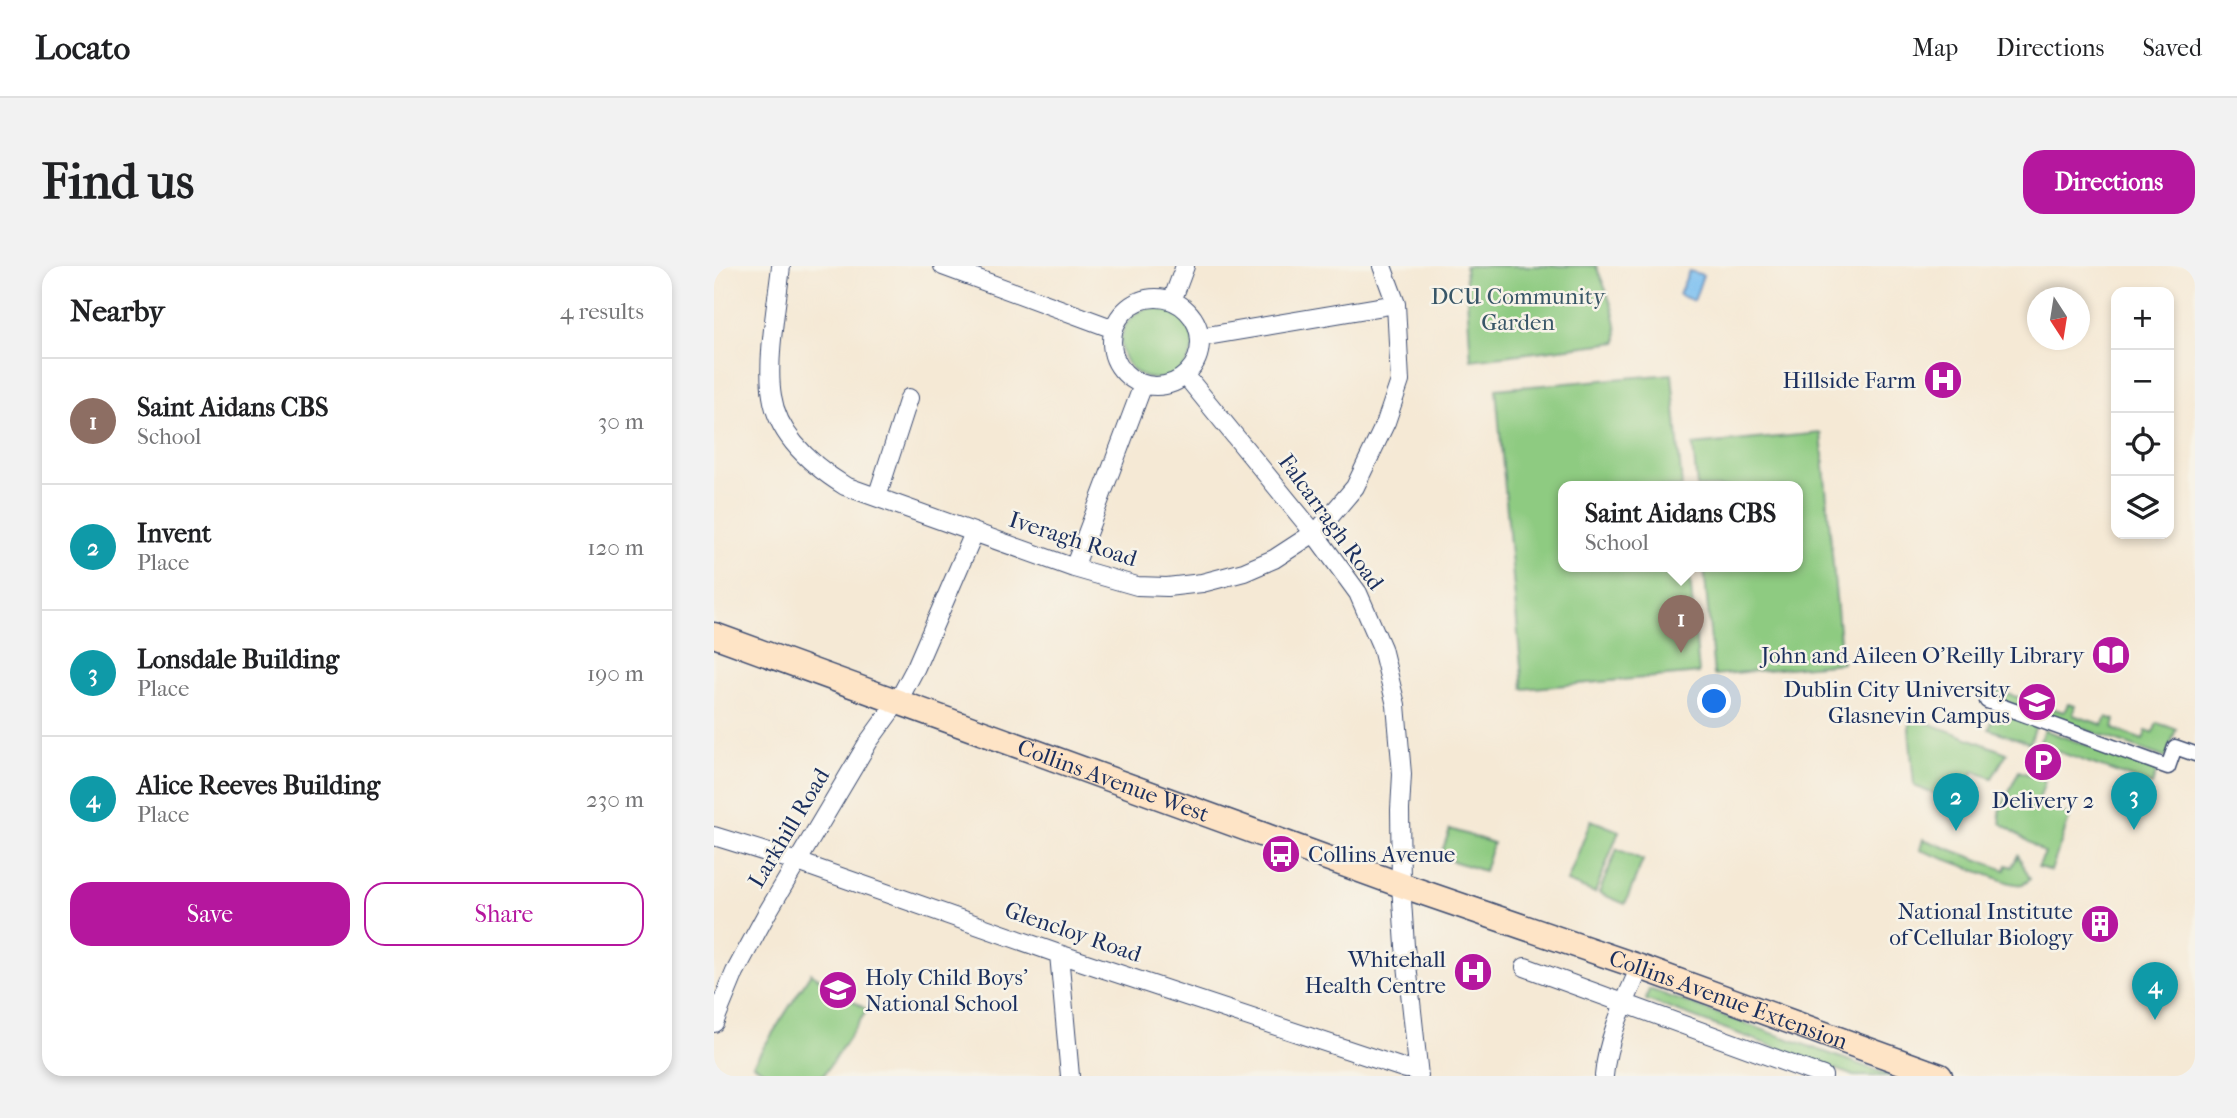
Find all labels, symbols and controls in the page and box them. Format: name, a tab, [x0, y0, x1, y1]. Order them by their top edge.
text: Locato	[35, 29, 130, 68]
text: Map	[1912, 34, 1958, 62]
text: Directions	[1996, 34, 2104, 62]
text: Saved	[2142, 34, 2202, 62]
button: Directions	[2023, 150, 2195, 214]
text: Find us	[42, 153, 194, 211]
park label: DCU Community Garden	[1431, 283, 1606, 336]
north arrow	[2027, 287, 2090, 350]
map controls	[2111, 287, 2174, 539]
button: +	[2111, 287, 2174, 350]
text: Nearby	[70, 294, 165, 329]
text: 4 results	[560, 298, 644, 325]
button: −	[2111, 350, 2174, 413]
hospital icon: Hillside Farm	[1922, 359, 1964, 401]
place label: Hillside Farm	[1783, 367, 1916, 394]
text: Saint Aidans CBS	[137, 392, 329, 423]
text: 1	[89, 408, 97, 435]
text: 30 m	[598, 408, 644, 435]
button: locate	[2111, 413, 2174, 476]
text: School	[137, 423, 201, 450]
street label: Falcarragh Road	[1273, 449, 1390, 596]
button: layers	[2111, 476, 2174, 539]
popup	[1558, 481, 1803, 572]
text: Saint Aidans CBS	[1585, 498, 1776, 529]
street label: Iveragh Road	[1006, 506, 1141, 572]
text: Invent	[137, 518, 211, 549]
text: School	[1585, 529, 1649, 556]
text: 2	[87, 534, 99, 561]
text: 120 m	[587, 534, 644, 561]
text: Place	[137, 549, 189, 576]
pin: 1	[1658, 595, 1704, 653]
library icon: John and Aileen O'Reilly Library	[2090, 634, 2132, 676]
place label: John and Aileen O'Reilly Library	[1759, 642, 2085, 669]
text: Lonsdale Building	[137, 644, 339, 675]
text: 3	[88, 660, 98, 687]
text: 190 m	[587, 660, 644, 687]
text: Place	[137, 675, 189, 702]
place label: Dublin City University Glasnevin Campus	[1783, 676, 2011, 729]
school or university icon: Dublin City University Glasnevin Campus	[2016, 681, 2058, 723]
your location	[1697, 684, 1731, 718]
street label: Collins Avenue West	[1014, 733, 1213, 828]
parking icon: Delivery 2	[2022, 741, 2064, 783]
street label: Larkhill Road	[743, 763, 835, 893]
text: Alice Reeves Building	[137, 770, 380, 801]
pin: 3	[2111, 772, 2157, 830]
pin: 2	[1933, 773, 1979, 831]
text: 4	[86, 786, 100, 813]
text: 230 m	[586, 786, 644, 813]
place label: Delivery 2	[1992, 787, 2095, 814]
text: Place	[137, 801, 189, 828]
bus stop icon: Collins Avenue	[1260, 833, 1302, 875]
place label: Collins Avenue	[1308, 841, 1456, 868]
button: Save	[70, 882, 350, 946]
button: Share	[364, 882, 644, 946]
street label: Glencloy Road	[1001, 896, 1145, 968]
place label: National Institute of Cellular Biology	[1889, 898, 2074, 951]
building icon: National Institute of Cellular Biology	[2079, 903, 2121, 945]
street label: Collins Avenue Extension	[1606, 944, 1852, 1055]
place label: Whitehall Health Centre	[1305, 946, 1447, 999]
hospital icon: Whitehall Health Centre	[1452, 951, 1494, 993]
pin: 4	[2132, 962, 2178, 1020]
place label: Holy Child Boys' National School	[865, 964, 1028, 1017]
school or university icon: Holy Child Boys' National School	[817, 969, 859, 1011]

